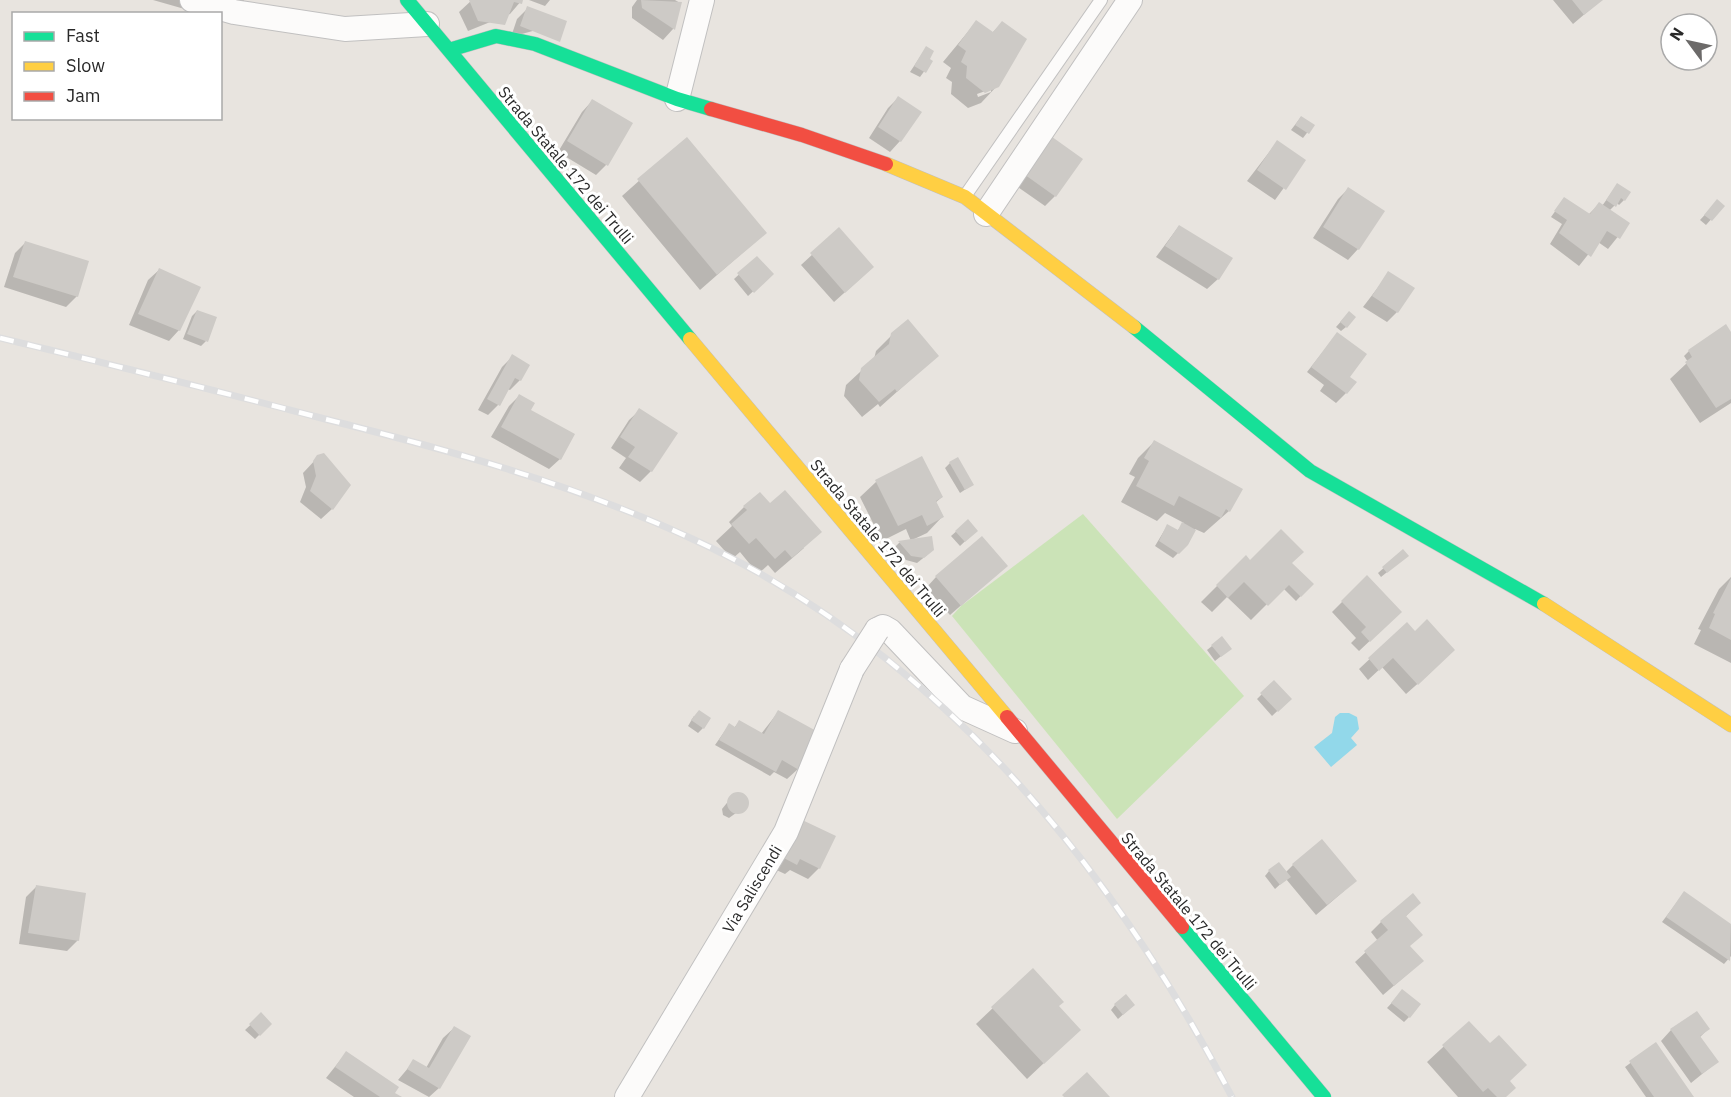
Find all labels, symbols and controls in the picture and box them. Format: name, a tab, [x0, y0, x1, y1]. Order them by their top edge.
legend	[12, 12, 222, 120]
north arrow	[1659, 12, 1719, 72]
text: Fast	[66, 24, 100, 47]
text: N	[1665, 24, 1688, 44]
text: Slow	[66, 54, 105, 77]
street label: Strada Statale 172 dei Trulli	[494, 82, 638, 248]
text: Jam	[66, 84, 101, 107]
street label: Strada Statale 172 dei Trulli	[806, 455, 950, 621]
street label: Strada Statale 172 dei Trulli	[1117, 828, 1261, 994]
street label: Via Saliscendi	[718, 841, 786, 937]

